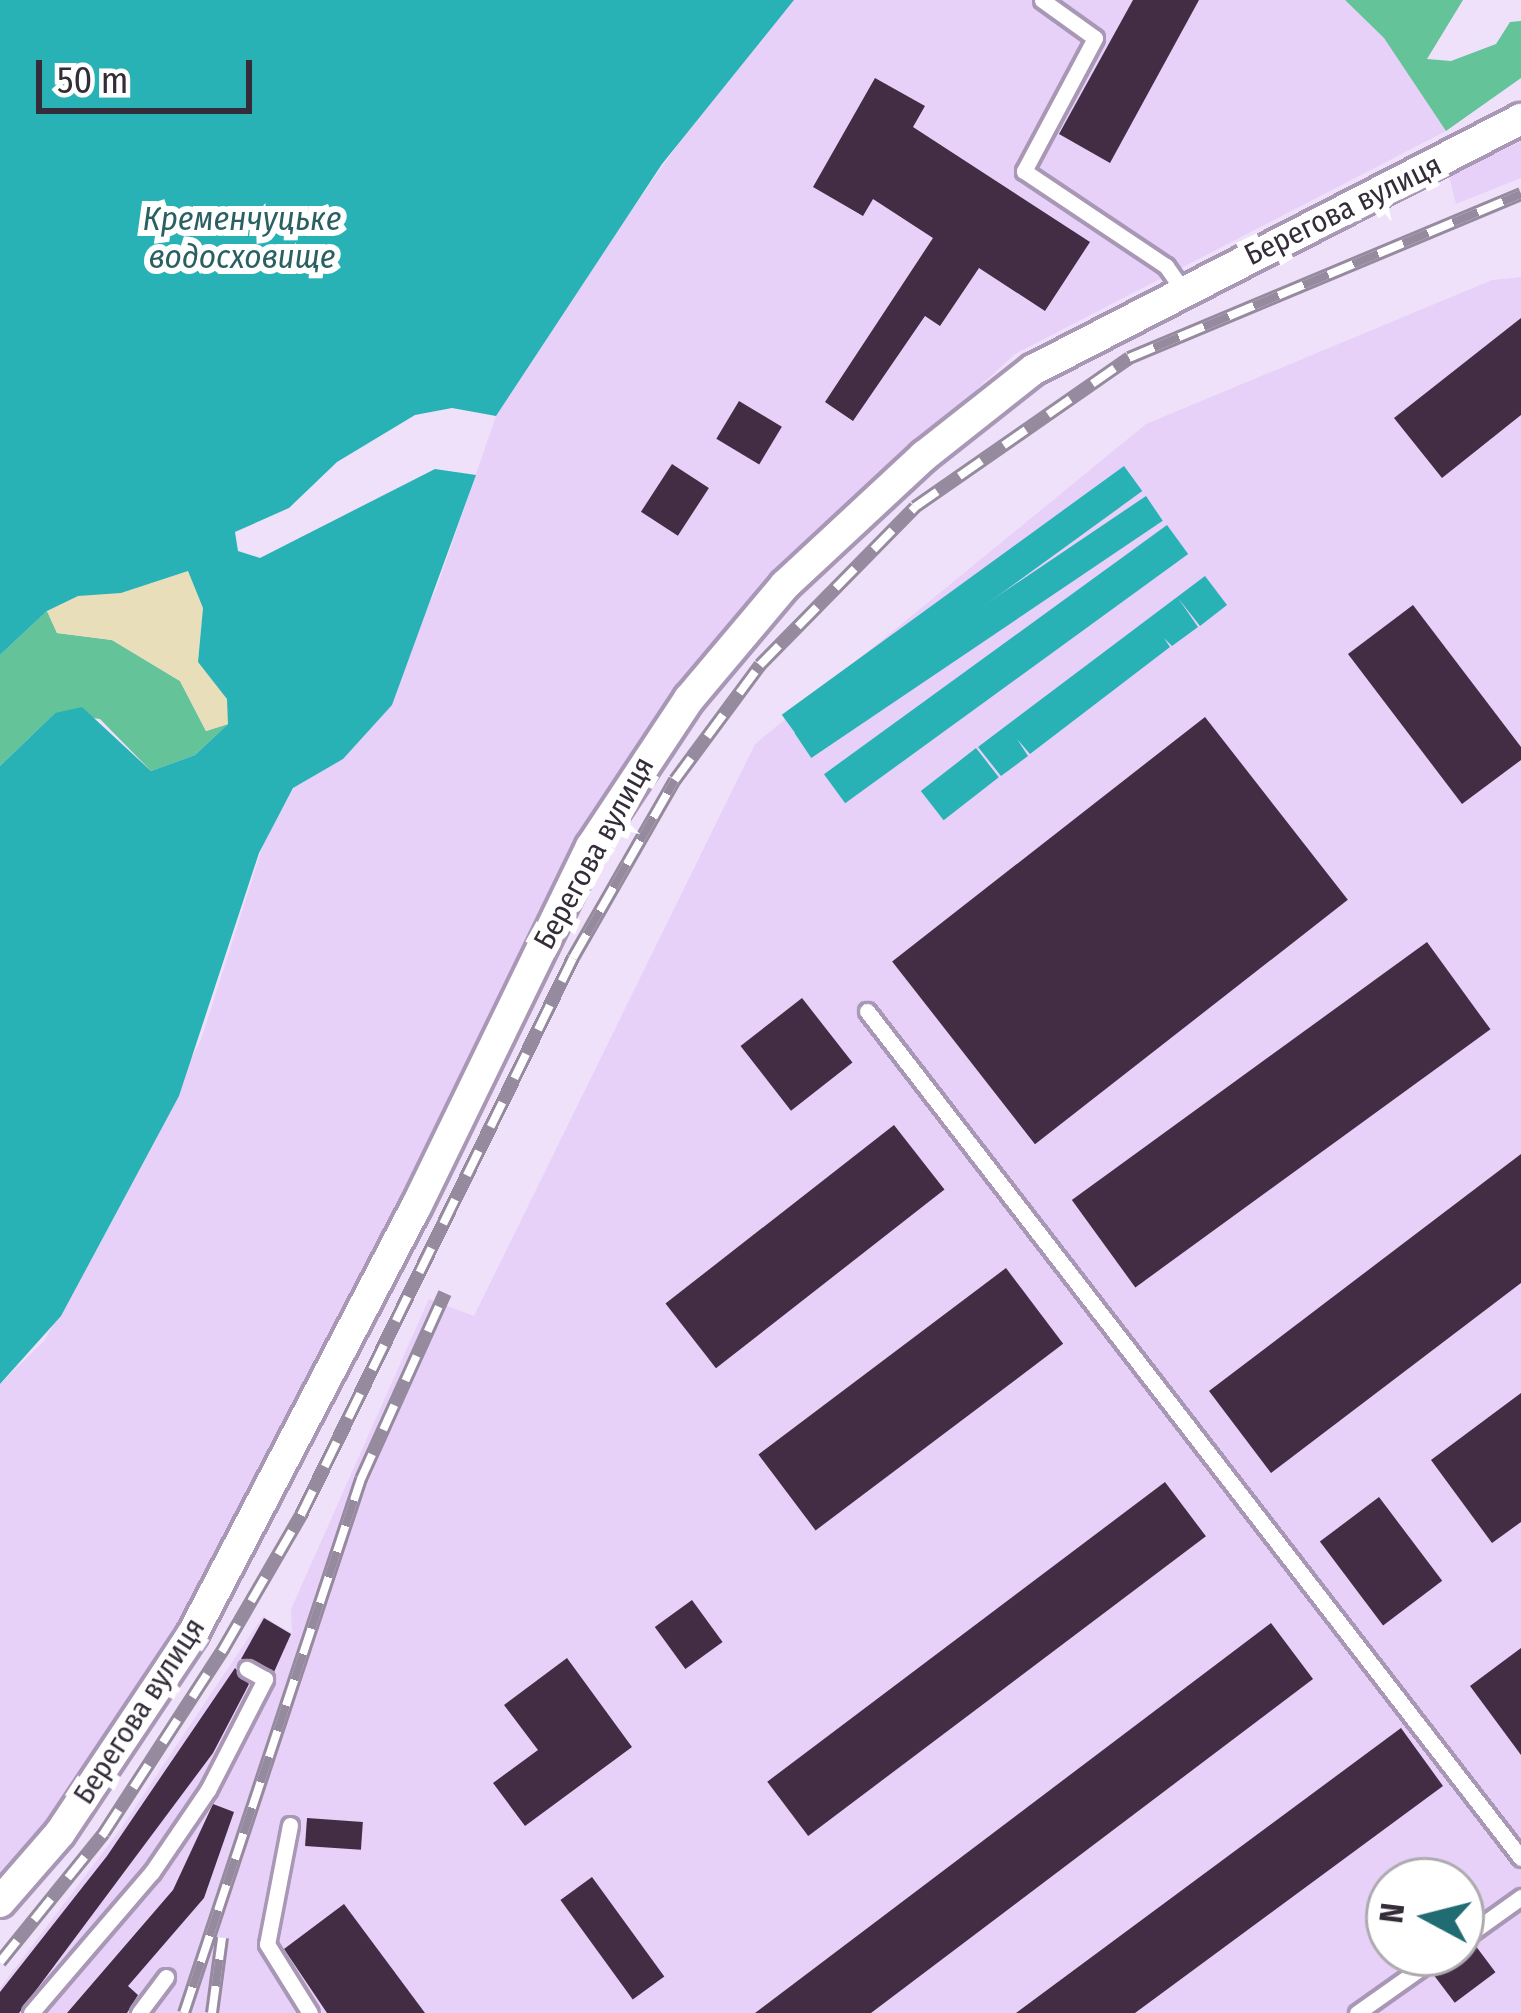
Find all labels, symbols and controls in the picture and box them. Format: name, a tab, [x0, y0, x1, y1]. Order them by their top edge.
scale bar	[42, 36, 258, 110]
text: 50 m	[57, 59, 128, 103]
street label: Берегова вулиця	[1239, 147, 1447, 273]
water label: Кременчуцьке водосховище	[143, 200, 341, 278]
street label: Берегова вулиця	[526, 750, 662, 956]
street label: Берегова вулиця	[65, 1611, 213, 1811]
north arrow	[1365, 1857, 1485, 1977]
text: N	[1371, 1901, 1413, 1925]

